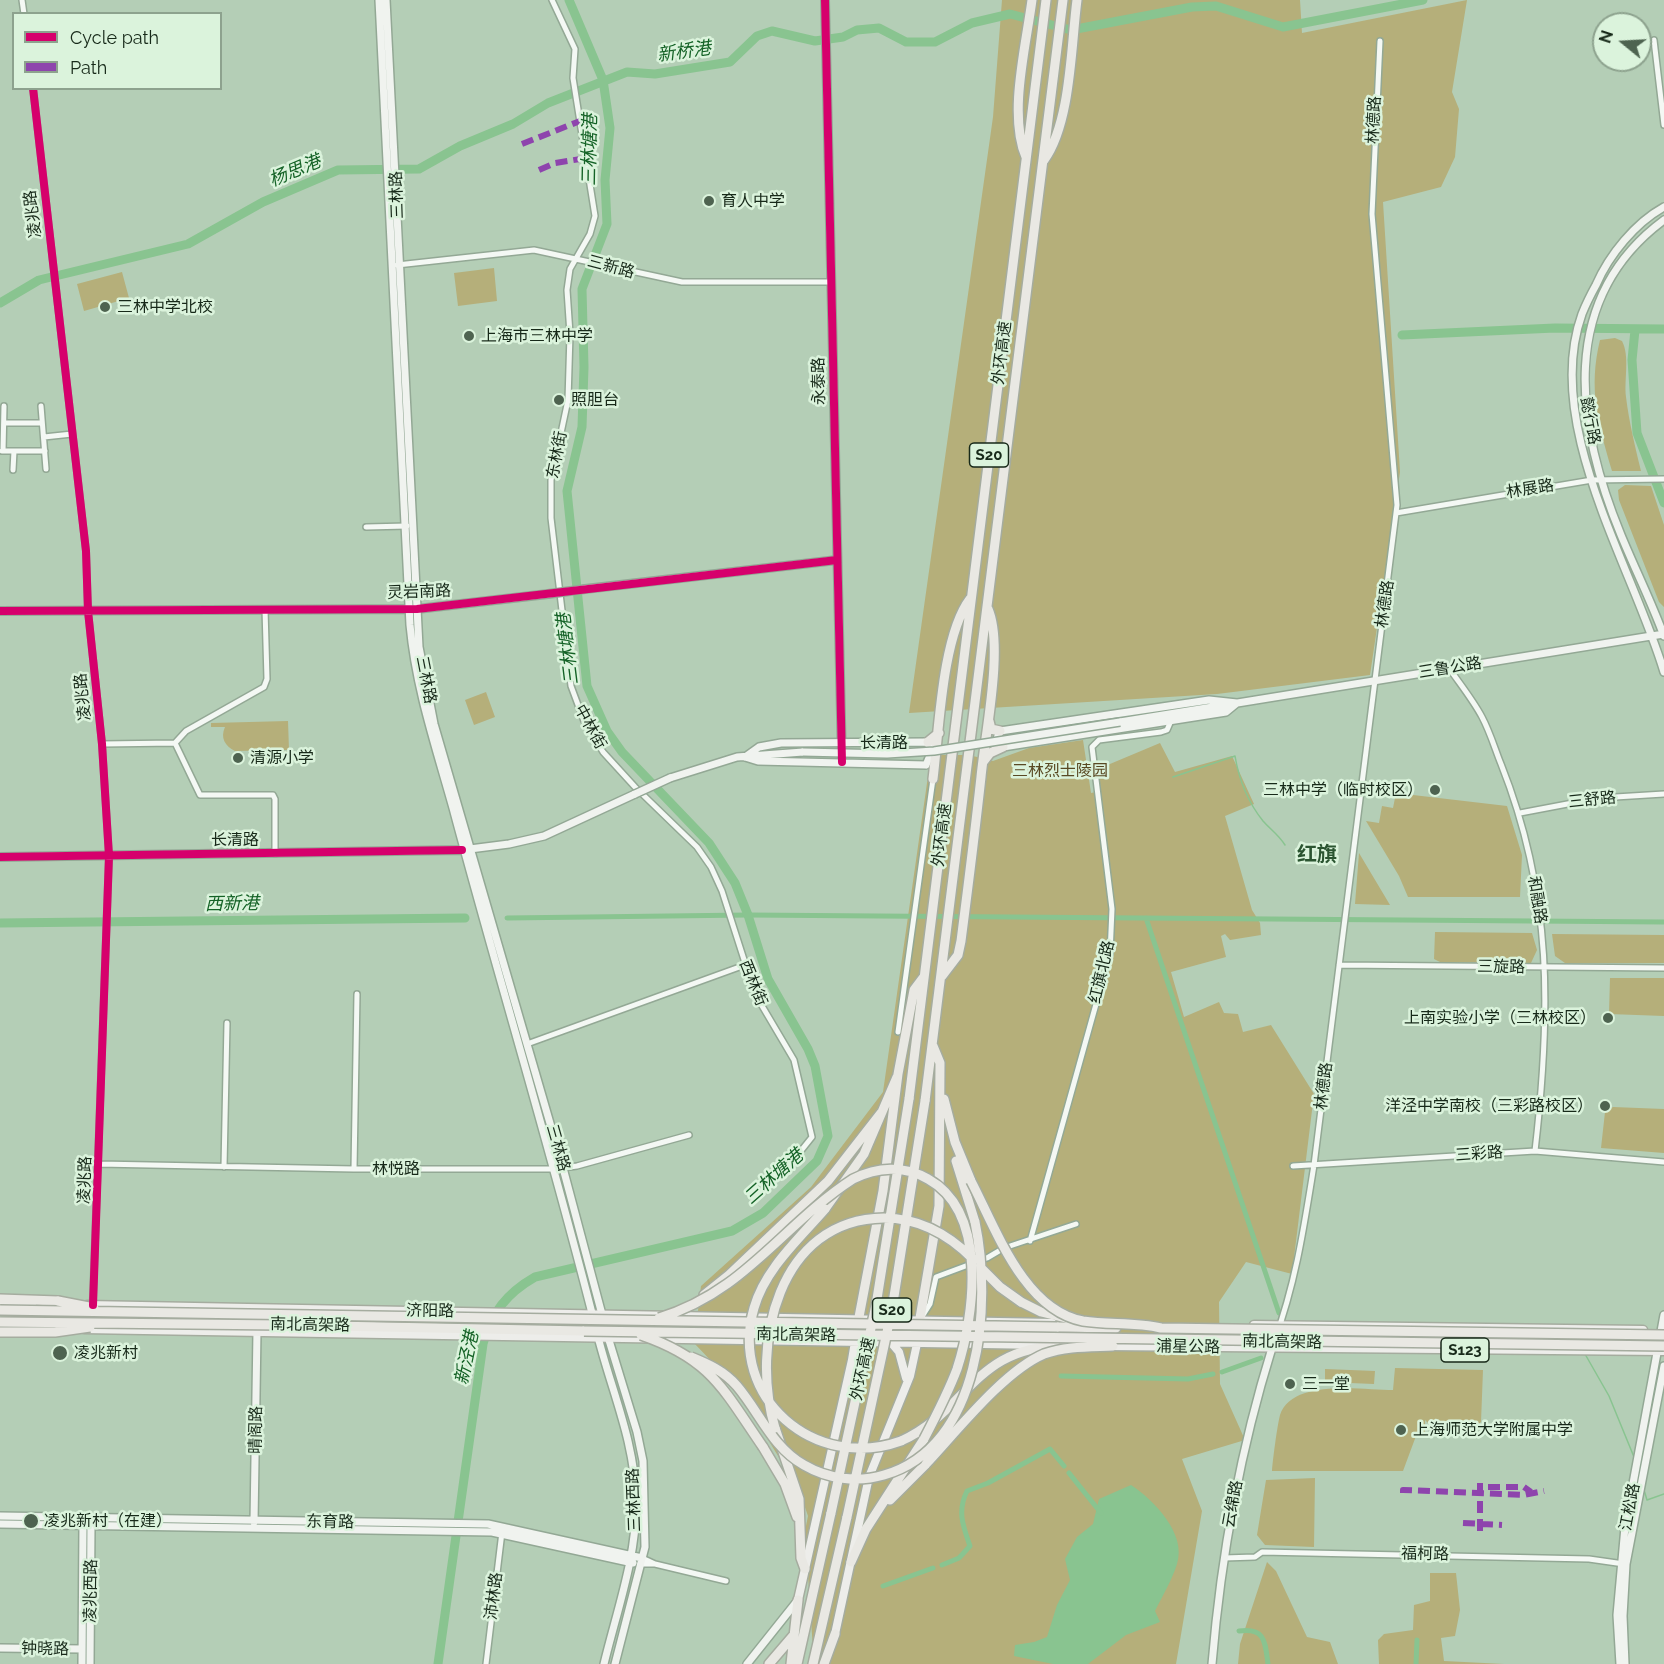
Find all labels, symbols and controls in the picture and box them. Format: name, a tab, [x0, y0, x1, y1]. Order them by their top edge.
legend	[12, 12, 222, 90]
north arrow	[1592, 12, 1652, 72]
text: Cycle path	[70, 27, 159, 48]
text: N	[1595, 28, 1617, 46]
water label: 新桥港	[656, 38, 712, 66]
text: Path	[70, 57, 107, 78]
street label: 林德路	[1363, 96, 1385, 144]
water label: 三林塘港	[579, 114, 601, 186]
water label: 杨思港	[266, 151, 324, 191]
street label: 三林路	[387, 171, 407, 219]
street label: 凌兆路	[21, 189, 45, 239]
place label: 育人中学	[721, 191, 785, 211]
marker: 育人中学	[702, 194, 716, 208]
street label: 三新路	[585, 252, 637, 282]
place label: 三林中学北校	[117, 297, 213, 317]
marker: 三林中学北校	[98, 300, 112, 314]
street label: 外环高速	[989, 320, 1015, 386]
place label: 上海市三林中学	[481, 326, 593, 346]
marker: 上海市三林中学	[462, 329, 476, 343]
street label: 永泰路	[809, 357, 829, 405]
place label: 照胆台	[571, 390, 619, 410]
marker: 照胆台	[552, 393, 566, 407]
street label: 懿行路	[1576, 396, 1604, 446]
street label: 东林街	[543, 430, 571, 480]
road number: S20	[970, 443, 1008, 467]
street label: 林展路	[1505, 476, 1555, 502]
street label: 林德路	[1372, 579, 1398, 629]
street label: 灵岩南路	[387, 581, 451, 603]
water label: 三林塘港	[553, 612, 583, 686]
street label: 三鲁公路	[1417, 654, 1483, 682]
street label: 三林路	[412, 655, 440, 705]
street label: 凌兆路	[71, 672, 95, 722]
street label: 中林街	[570, 701, 610, 753]
street label: 长清路	[860, 733, 908, 753]
place label: 清源小学	[250, 748, 314, 768]
marker: 清源小学	[231, 751, 245, 765]
park label: 三林烈士陵园	[1012, 761, 1108, 781]
place label: 三林中学（临时校区）	[1263, 780, 1423, 800]
marker: 三林中学（临时校区）	[1428, 783, 1442, 797]
street label: 三舒路	[1567, 788, 1617, 812]
street label: 外环高速	[929, 802, 955, 868]
street label: 长清路	[211, 830, 259, 850]
district label: 红旗	[1297, 843, 1337, 867]
street label: 和融路	[1524, 875, 1550, 925]
water label: 西新港	[205, 893, 259, 915]
street label: 红旗北路	[1085, 939, 1119, 1005]
street label: 西林街	[735, 957, 771, 1009]
street label: 三旋路	[1477, 957, 1525, 977]
place label: 上南实验小学（三林校区）	[1404, 1008, 1596, 1028]
marker: 上南实验小学（三林校区）	[1601, 1011, 1615, 1025]
street label: 林德路	[1312, 1061, 1336, 1111]
place label: 洋泾中学南校（三彩路校区）	[1385, 1096, 1593, 1116]
marker: 洋泾中学南校（三彩路校区）	[1598, 1099, 1612, 1113]
street label: 三林路	[542, 1122, 574, 1174]
street label: 三彩路	[1454, 1143, 1504, 1165]
water label: 三林塘港	[740, 1145, 808, 1209]
street label: 凌兆路	[75, 1156, 95, 1204]
street label: 林悦路	[372, 1159, 420, 1179]
road number: S20	[872, 1298, 912, 1322]
street label: 济阳路	[406, 1301, 454, 1321]
street label: 南北高架路	[270, 1315, 350, 1335]
street label: 南北高架路	[756, 1325, 836, 1345]
water label: 新泾港	[451, 1329, 483, 1387]
street label: 南北高架路	[1242, 1332, 1322, 1352]
street label: 外环高速	[847, 1336, 879, 1402]
street label: 浦星公路	[1156, 1337, 1220, 1357]
road number: S123	[1441, 1338, 1489, 1362]
place label: 凌兆新村	[74, 1343, 138, 1363]
marker: 凌兆新村	[51, 1344, 69, 1362]
place label: 三一堂	[1302, 1374, 1350, 1394]
marker: 三一堂	[1283, 1377, 1297, 1391]
street label: 晴阁路	[246, 1406, 266, 1454]
place label: 上海师范大学附属中学	[1413, 1420, 1573, 1440]
marker: 上海师范大学附属中学	[1394, 1423, 1408, 1437]
street label: 三林西路	[623, 1468, 645, 1532]
street label: 云绵路	[1219, 1479, 1247, 1529]
street label: 江松路	[1616, 1482, 1644, 1532]
place label: 凌兆新村（在建）	[44, 1511, 172, 1531]
marker: 凌兆新村（在建）	[22, 1512, 40, 1530]
street label: 东育路	[306, 1512, 354, 1532]
street label: 福柯路	[1401, 1544, 1449, 1564]
street label: 凌兆西路	[81, 1559, 101, 1623]
street label: 沛林路	[482, 1571, 506, 1621]
street label: 钟晓路	[21, 1639, 69, 1659]

